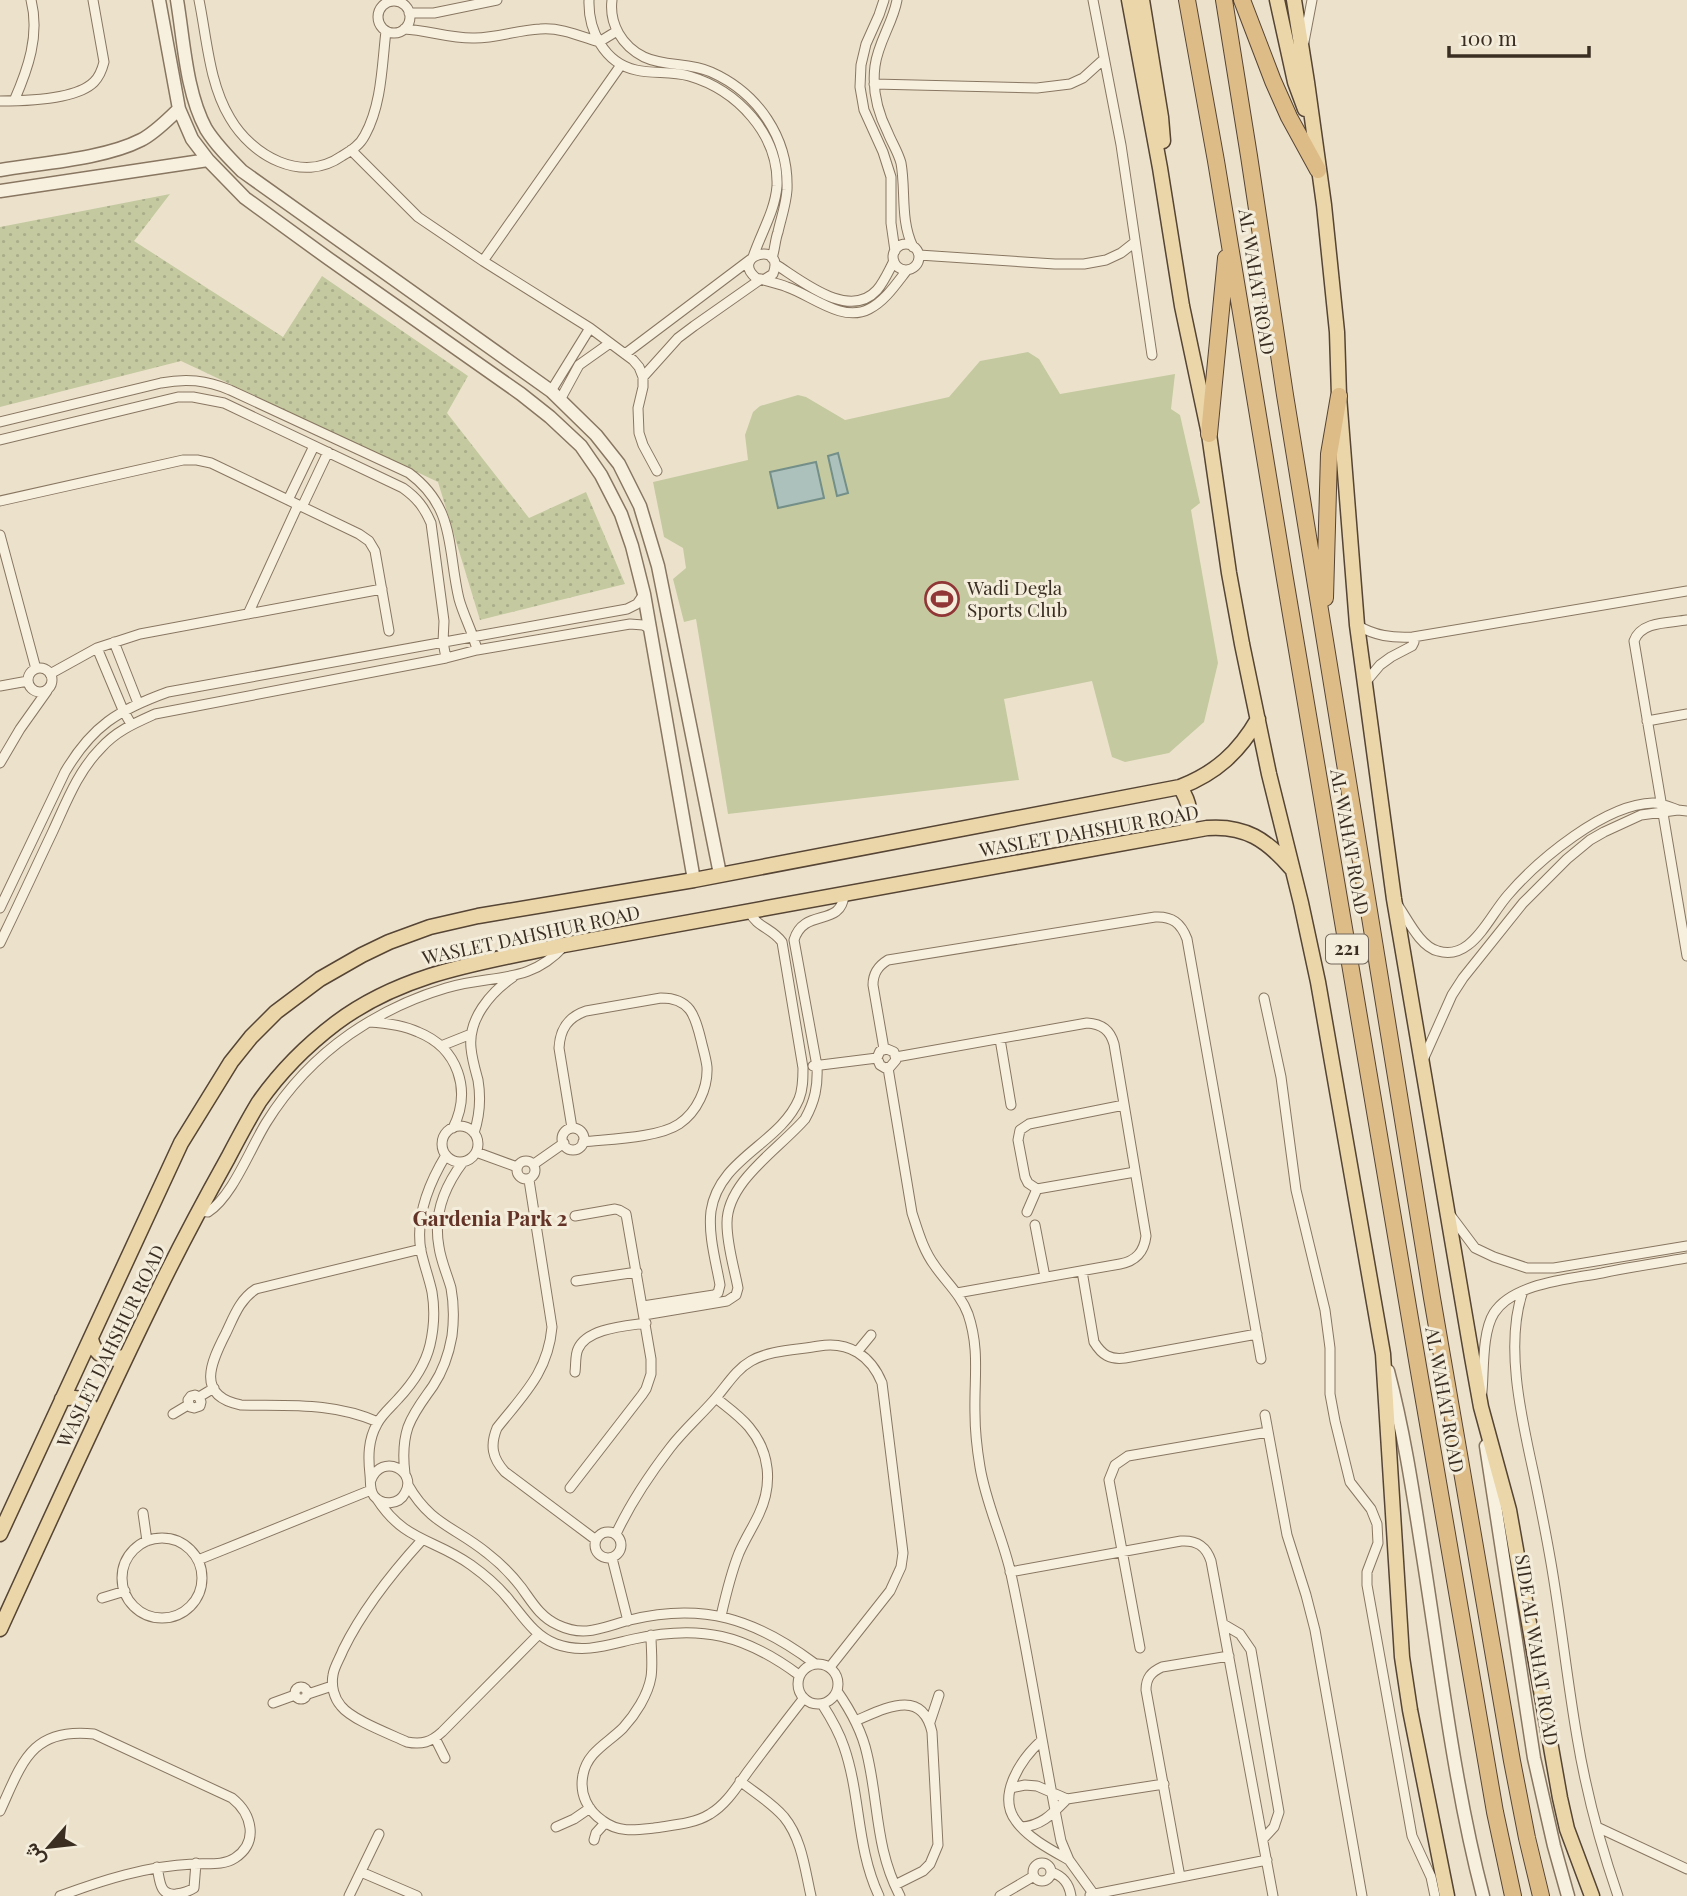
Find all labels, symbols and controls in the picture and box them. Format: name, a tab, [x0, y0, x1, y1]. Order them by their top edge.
scale bar	[1449, 14, 1589, 58]
text: 100 m	[1460, 23, 1517, 51]
street label: AL WAHAT ROAD	[1233, 206, 1282, 357]
place label: Wadi Degla Sports Club	[966, 574, 1067, 622]
sports icon: Wadi Degla Sports Club	[923, 580, 961, 618]
street label: AL WAHAT ROAD	[1325, 766, 1377, 917]
street label: WASLET DAHSHUR ROAD	[976, 798, 1201, 862]
street label: WASLET DAHSHUR ROAD	[418, 898, 642, 970]
road number: 221	[1326, 934, 1368, 964]
district label: Gardenia Park 2	[412, 1203, 568, 1231]
street label: WASLET DAHSHUR ROAD	[49, 1240, 171, 1452]
street label: AL WAHAT ROAD	[1420, 1324, 1472, 1475]
street label: SIDE AL WAHAT ROAD	[1510, 1552, 1566, 1747]
north arrow	[14, 1812, 84, 1882]
text: ش	[16, 1839, 50, 1872]

